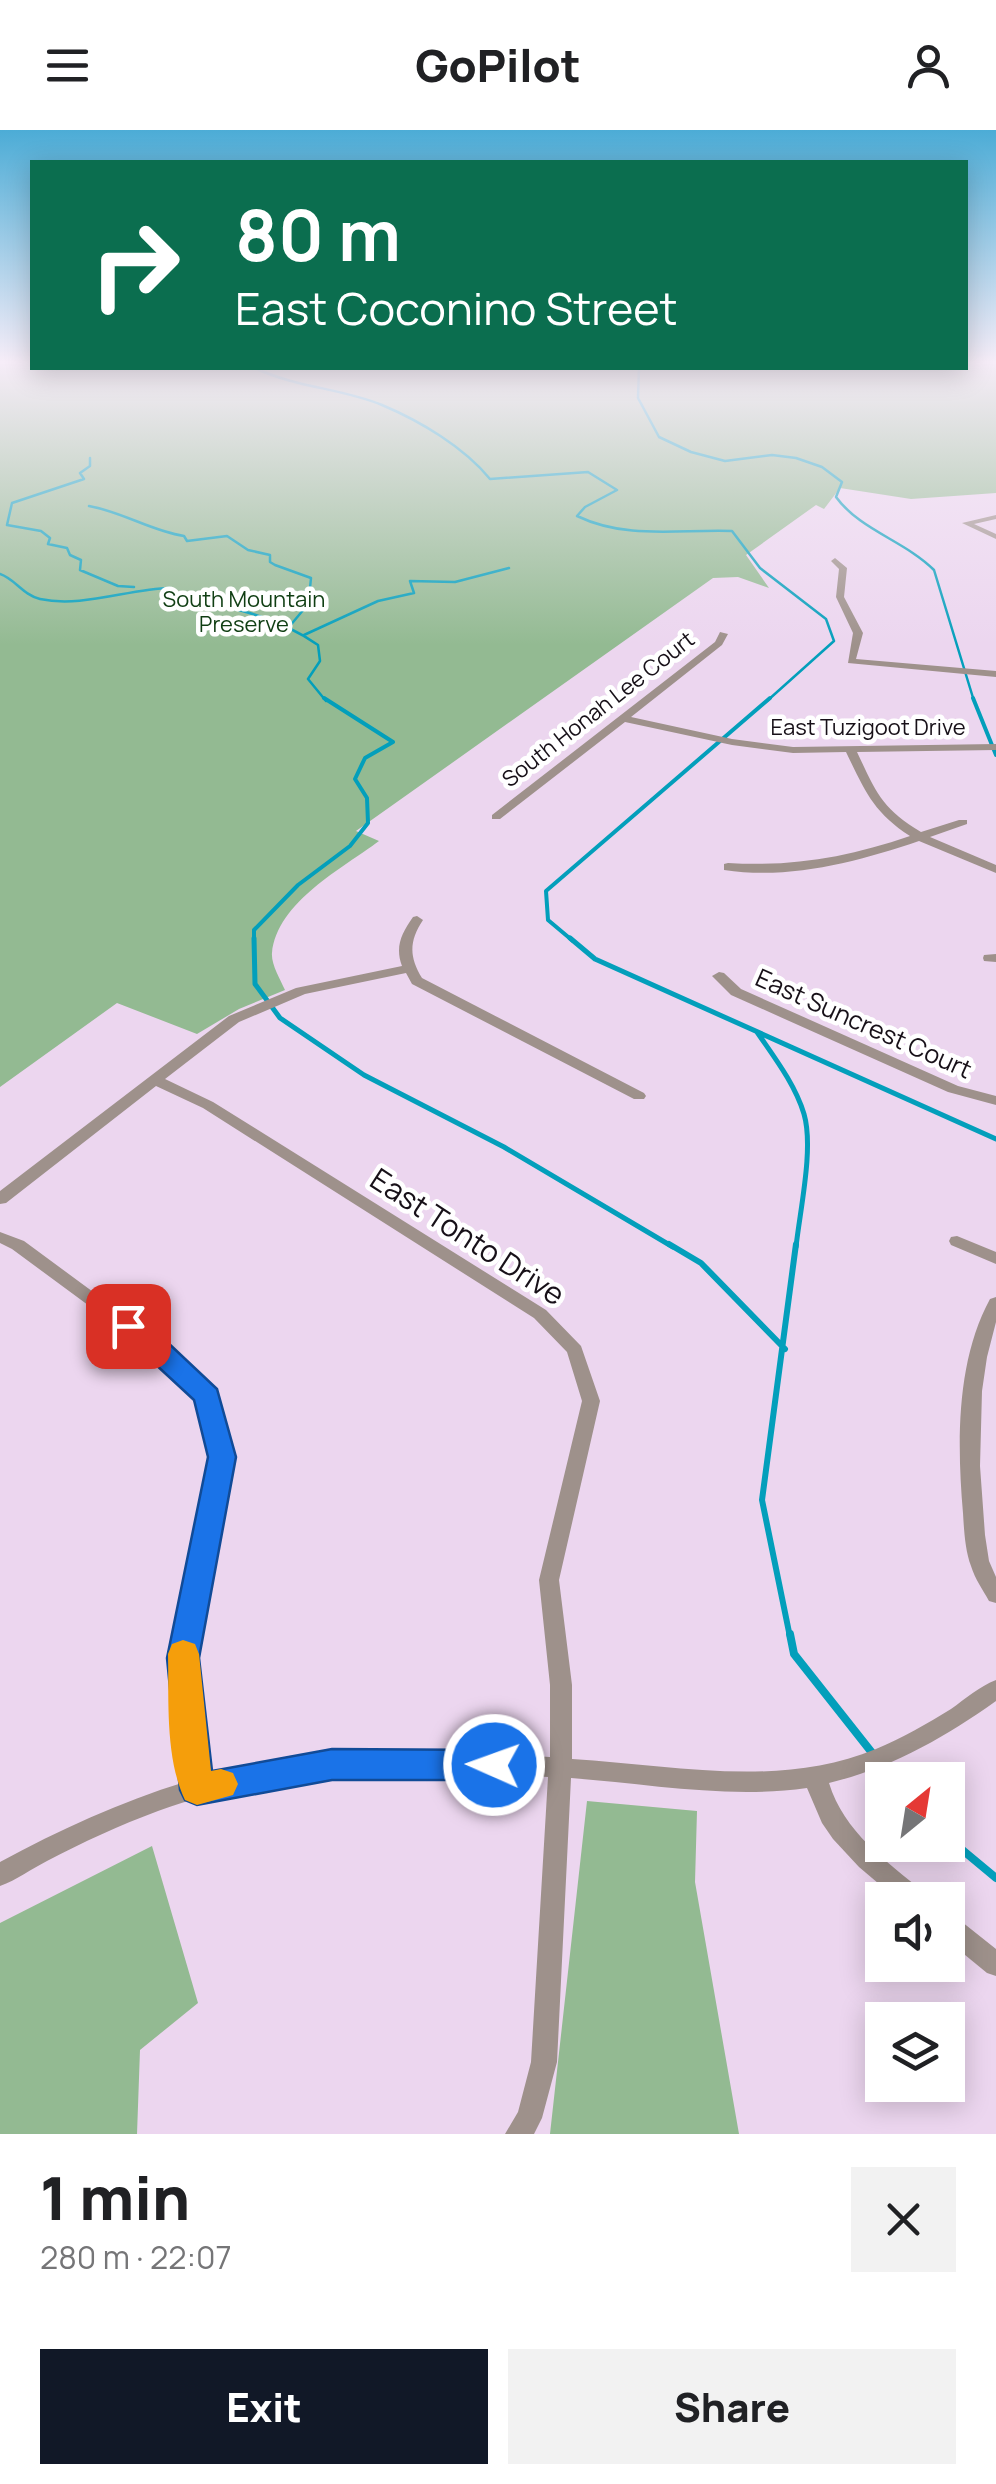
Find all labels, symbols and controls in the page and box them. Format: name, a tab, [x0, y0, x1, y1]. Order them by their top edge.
text: GoPilot	[415, 34, 581, 96]
icon: menu	[40, 38, 95, 93]
icon: person	[901, 38, 956, 93]
text: 80 m	[235, 186, 401, 282]
icon: right	[70, 200, 200, 330]
text: East Coconino Street	[235, 277, 678, 339]
park label: South Mountain Preserve	[163, 584, 325, 639]
street label: South Honah Lee Court	[496, 624, 701, 794]
street label: East Tuzigoot Drive	[770, 712, 966, 742]
street label: East Suncrest Court	[750, 960, 978, 1086]
street label: East Tonto Drive	[363, 1158, 573, 1314]
pin	[86, 1284, 171, 1369]
icon: arrive	[101, 1299, 156, 1354]
position arrow	[442, 1713, 546, 1817]
north arrow	[865, 1762, 965, 1862]
map controls	[865, 1762, 965, 2102]
button: sound	[865, 1882, 965, 1982]
button: layers	[865, 2002, 965, 2102]
text: 1 min	[40, 2156, 190, 2238]
button: close	[851, 2167, 956, 2272]
text: 280 m · 22:07	[40, 2235, 232, 2279]
button: Exit	[40, 2349, 488, 2464]
button: Share	[508, 2349, 956, 2464]

